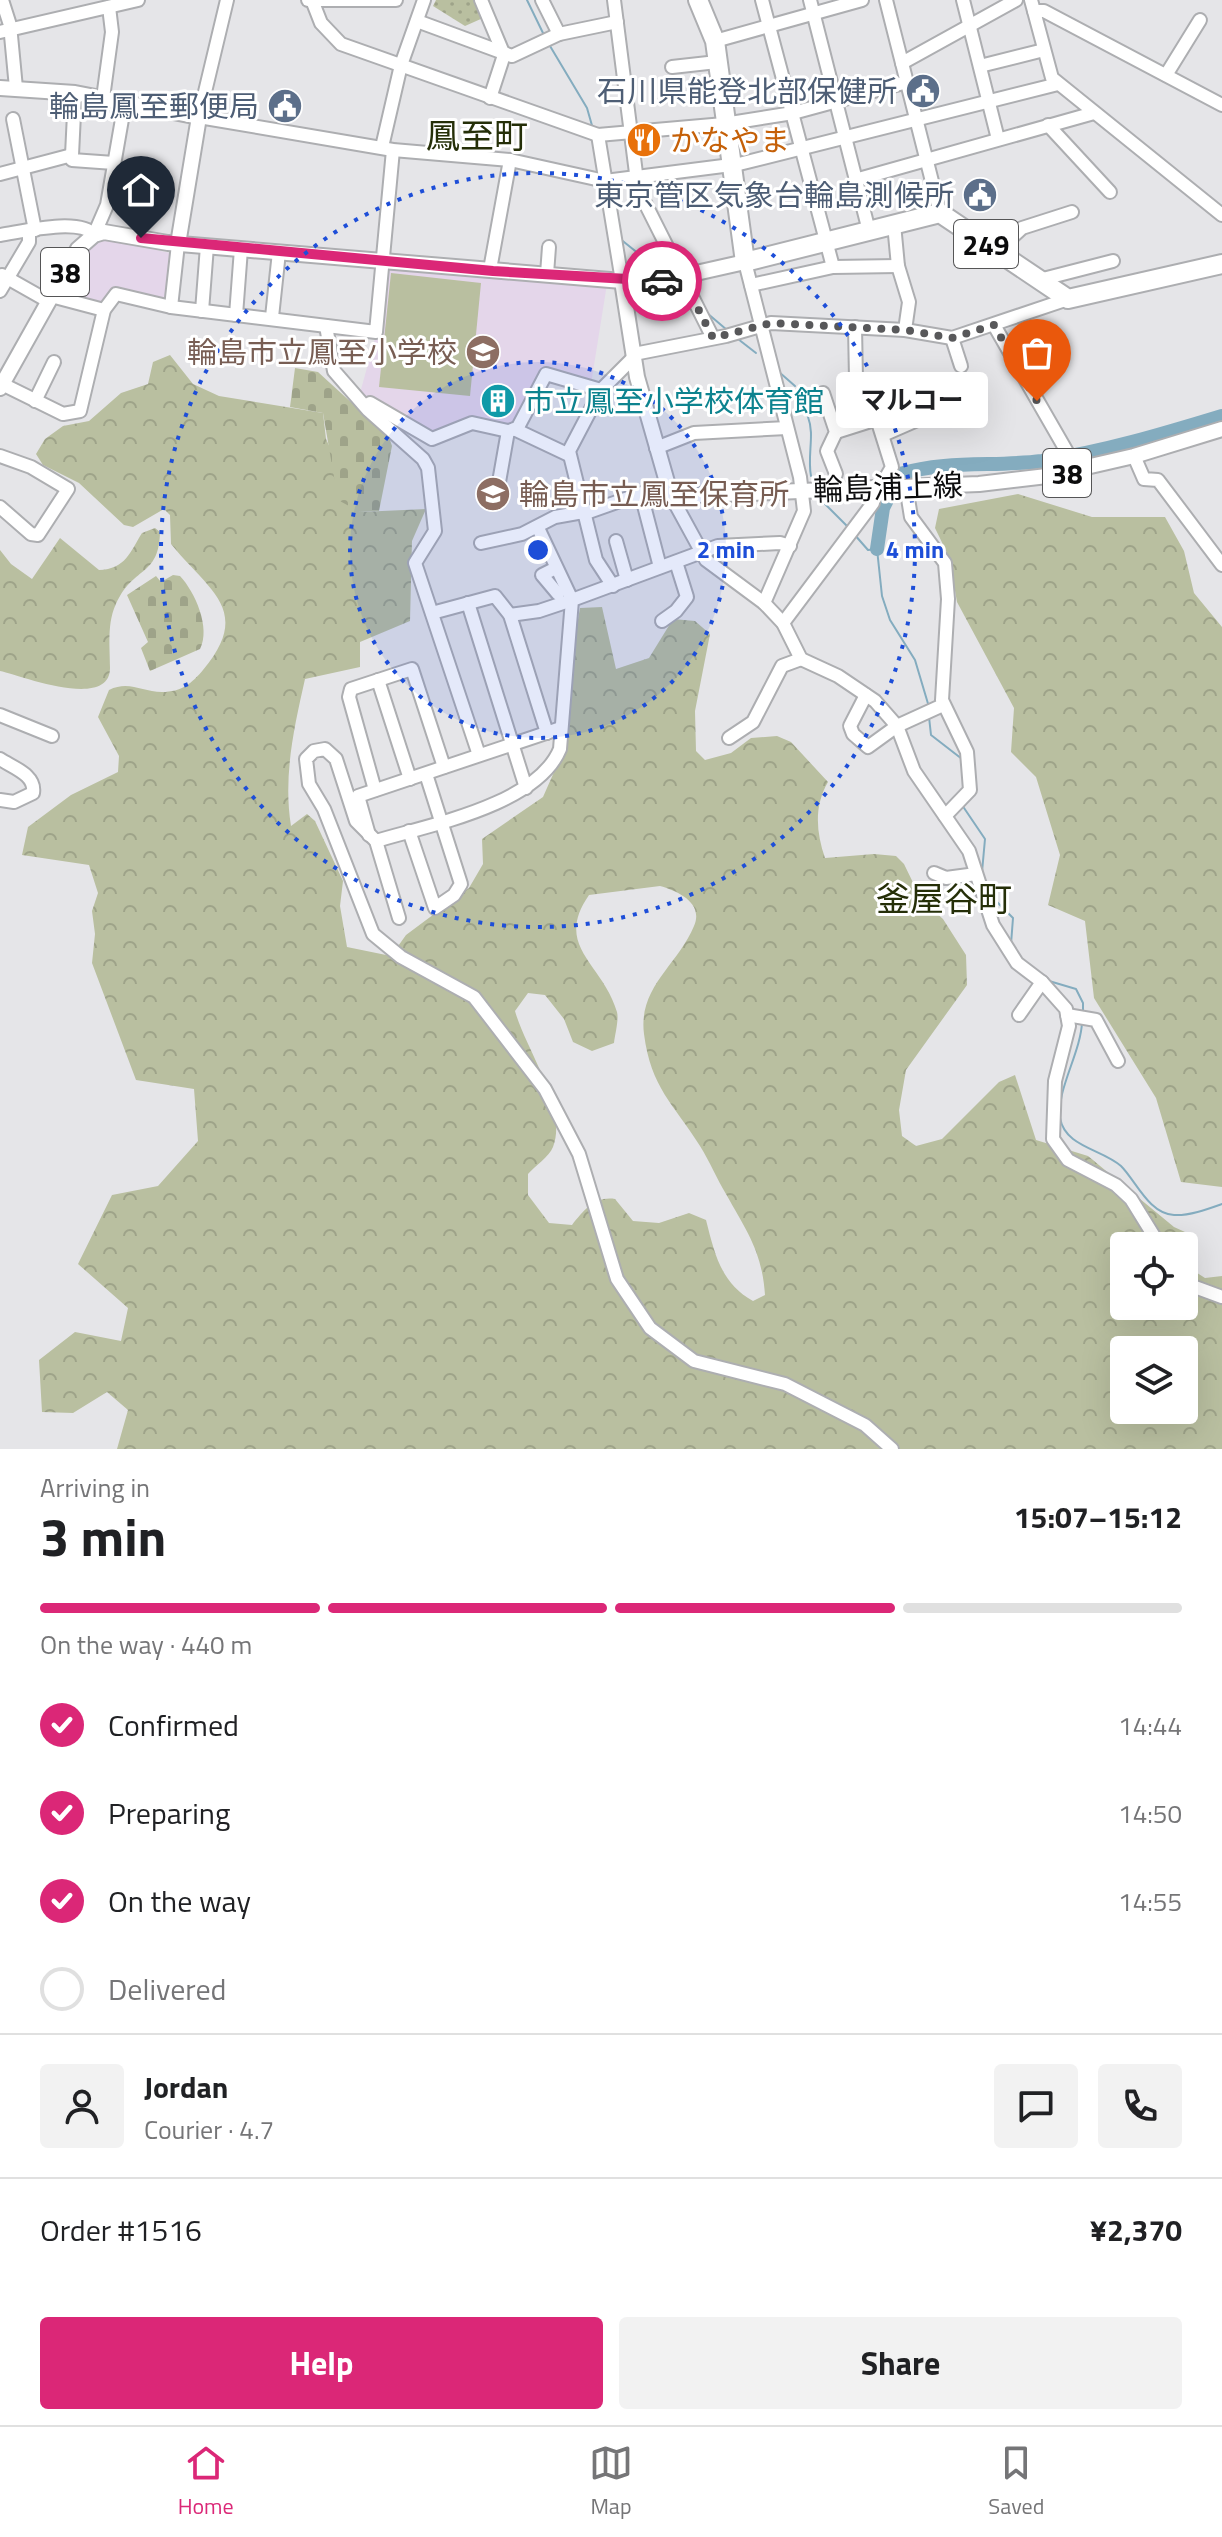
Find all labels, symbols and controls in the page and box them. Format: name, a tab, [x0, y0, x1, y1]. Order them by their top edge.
place label: 石川県能登北部保健所	[597, 68, 897, 114]
public building icon: 石川県能登北部保健所	[904, 72, 942, 110]
place label: 輪島鳳至郵便局	[49, 83, 259, 129]
public building icon: 輪島鳳至郵便局	[266, 87, 304, 125]
district label: 鳳至町	[426, 109, 528, 161]
place label: かなやま	[670, 117, 790, 163]
restaurant icon: かなやま	[625, 121, 663, 159]
pin	[107, 156, 175, 238]
icon: home	[119, 168, 163, 212]
place label: 東京管区気象台輪島測候所	[594, 172, 954, 218]
public building icon: 東京管区気象台輪島測候所	[961, 176, 999, 214]
road number: 249	[954, 220, 1018, 268]
courier	[622, 241, 702, 321]
road number: 38	[41, 248, 89, 296]
icon: car	[640, 259, 684, 303]
pin	[1003, 319, 1071, 401]
place label: 輪島市立鳳至小学校	[187, 329, 457, 375]
icon: bag	[1015, 331, 1059, 375]
school or university icon: 輪島市立鳳至小学校	[464, 333, 502, 371]
callout: マルコー	[837, 373, 989, 429]
place label: 市立鳳至小学校体育館	[524, 378, 824, 424]
text: マルコー	[860, 380, 964, 419]
building icon: 市立鳳至小学校体育館	[479, 382, 517, 420]
road number: 38	[1043, 449, 1091, 497]
street label: 輪島浦上線	[812, 461, 964, 513]
place label: 輪島市立鳳至保育所	[519, 471, 789, 517]
school or university icon: 輪島市立鳳至保育所	[474, 475, 512, 513]
text: 2 min	[697, 531, 755, 567]
text: 4 min	[886, 531, 944, 567]
centre of rings	[524, 536, 552, 564]
district label: 釜屋谷町	[876, 872, 1012, 924]
map controls	[1110, 1232, 1198, 1424]
button: locate	[1110, 1232, 1198, 1320]
button: layers	[1110, 1336, 1198, 1424]
text: Arriving in	[40, 1468, 150, 1507]
text: 15:07–15:12	[1014, 1494, 1182, 1540]
text: 3 min	[40, 1497, 166, 1576]
text: On the way · 440 m	[40, 1625, 252, 1664]
text: Confirmed	[108, 1702, 239, 1748]
icon: check	[40, 1703, 84, 1747]
text: 14:44	[1118, 1706, 1182, 1745]
text: Preparing	[108, 1790, 230, 1836]
icon: check	[40, 1791, 84, 1835]
text: 14:50	[1118, 1794, 1182, 1833]
text: On the way	[108, 1878, 251, 1924]
icon: check	[40, 1879, 84, 1923]
text: 14:55	[1118, 1882, 1182, 1921]
text: Delivered	[108, 1966, 226, 2012]
button: person	[40, 2064, 124, 2148]
text: Jordan	[144, 2064, 228, 2110]
button: chat	[994, 2064, 1078, 2148]
button: phone	[1098, 2064, 1182, 2148]
text: Courier · 4.7	[144, 2110, 274, 2149]
text: Order #1516	[40, 2207, 202, 2253]
text: ¥2,370	[1090, 2207, 1182, 2253]
button: Help	[40, 2317, 603, 2409]
button: Share	[619, 2317, 1182, 2409]
tab: Home	[178, 2441, 234, 2523]
tab: Map	[589, 2441, 633, 2523]
tab: Saved	[988, 2441, 1044, 2523]

